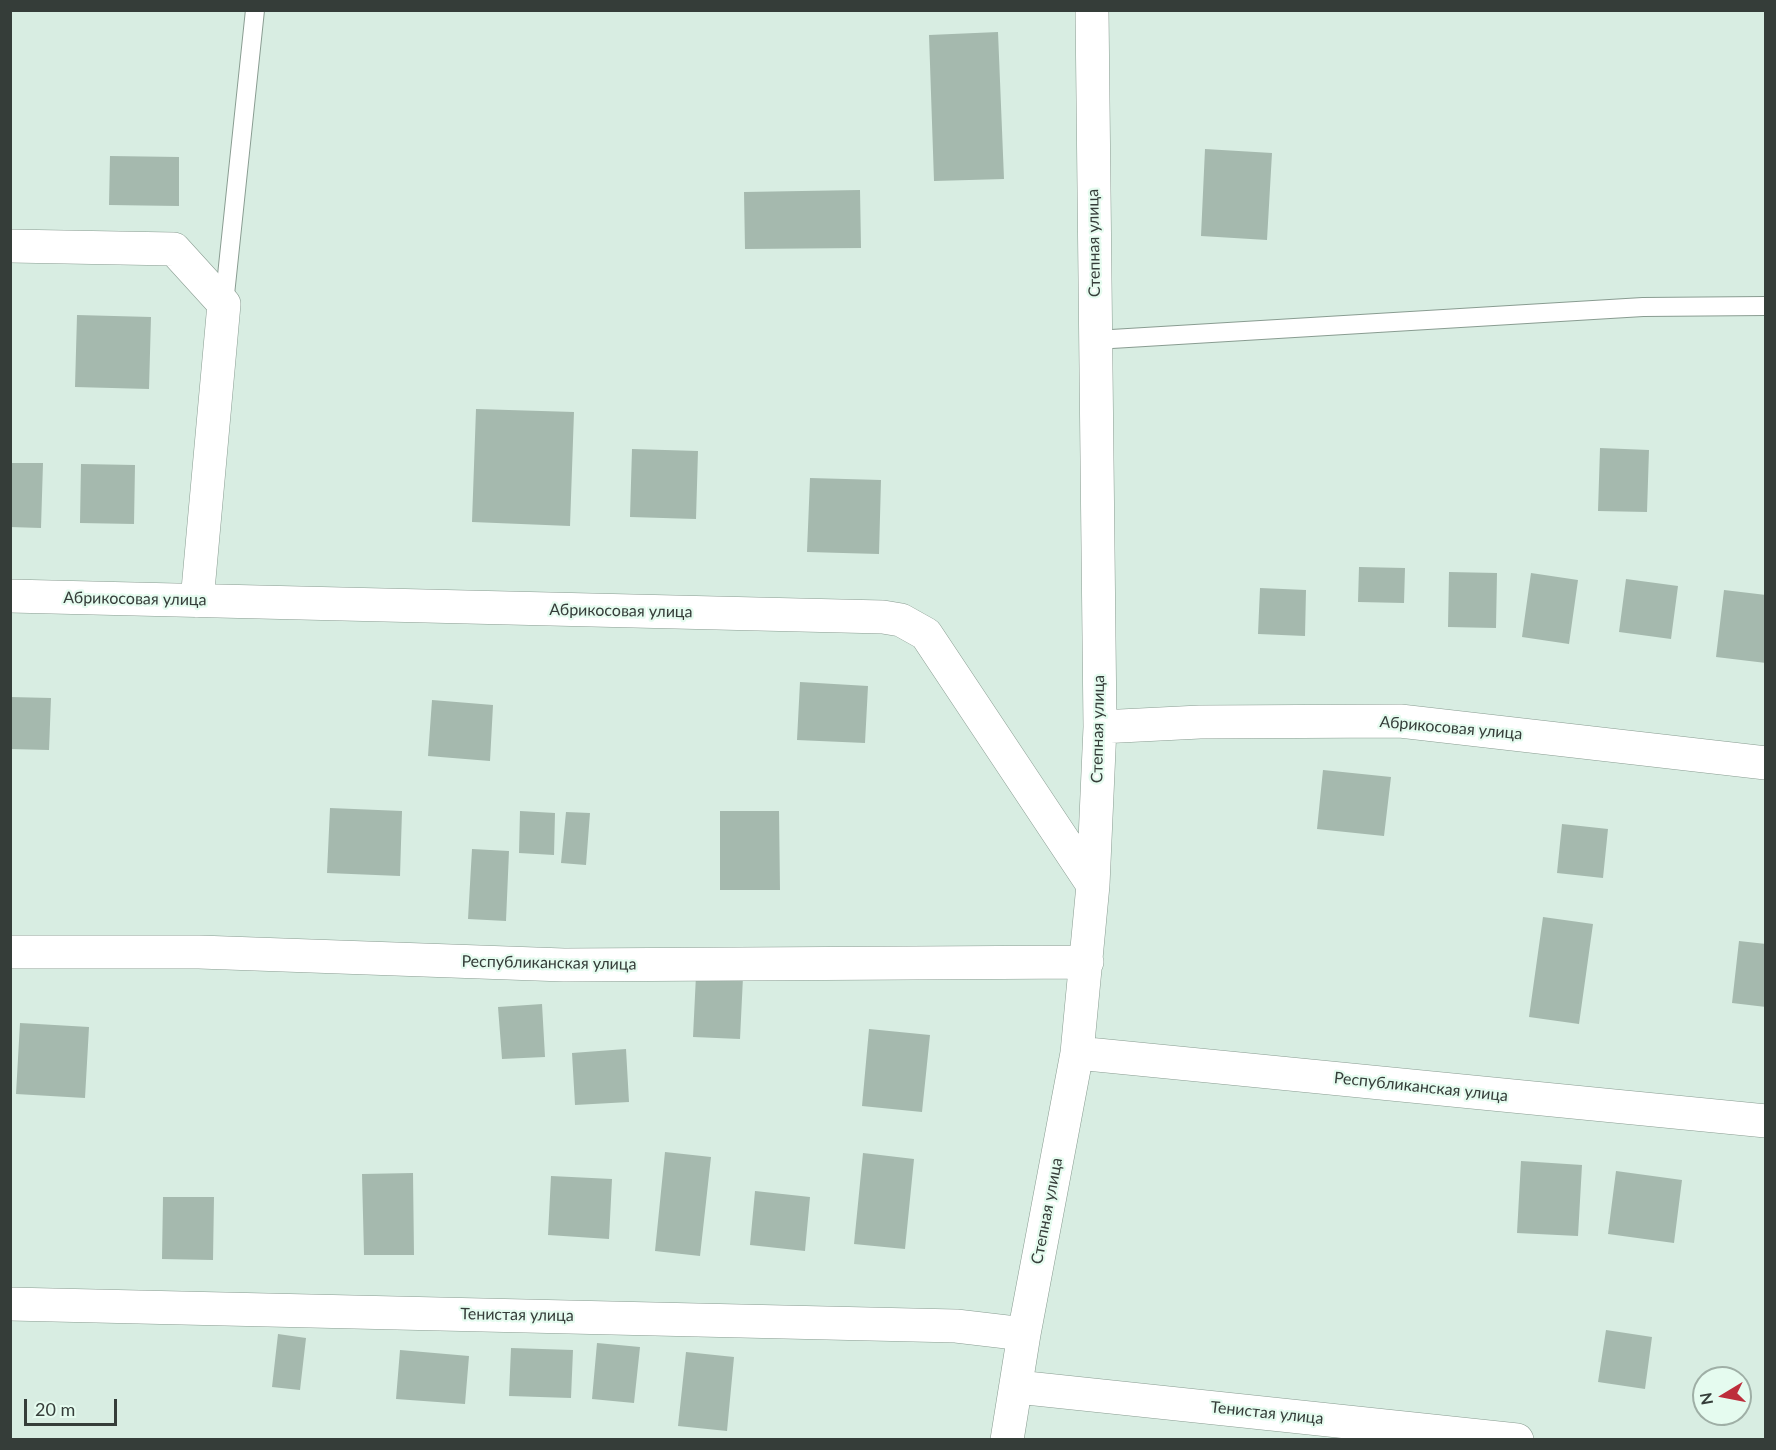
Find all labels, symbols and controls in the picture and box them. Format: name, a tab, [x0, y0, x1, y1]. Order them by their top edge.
street label: Степная улица	[1083, 189, 1105, 297]
street label: Абрикосовая улица	[63, 588, 207, 610]
street label: Абрикосовая улица	[549, 600, 693, 622]
street label: Степная улица	[1087, 675, 1109, 783]
street label: Абрикосовая улица	[1379, 712, 1523, 744]
street label: Республиканская улица	[461, 952, 637, 974]
street label: Республиканская улица	[1333, 1068, 1509, 1106]
street label: Степная улица	[1027, 1156, 1067, 1266]
street label: Тенистая улица	[460, 1304, 574, 1326]
north arrow	[1692, 1366, 1752, 1426]
scale bar	[27, 1387, 120, 1425]
text: N	[1695, 1391, 1716, 1407]
text: 20 m	[35, 1398, 75, 1420]
street label: Тенистая улица	[1210, 1398, 1324, 1428]

